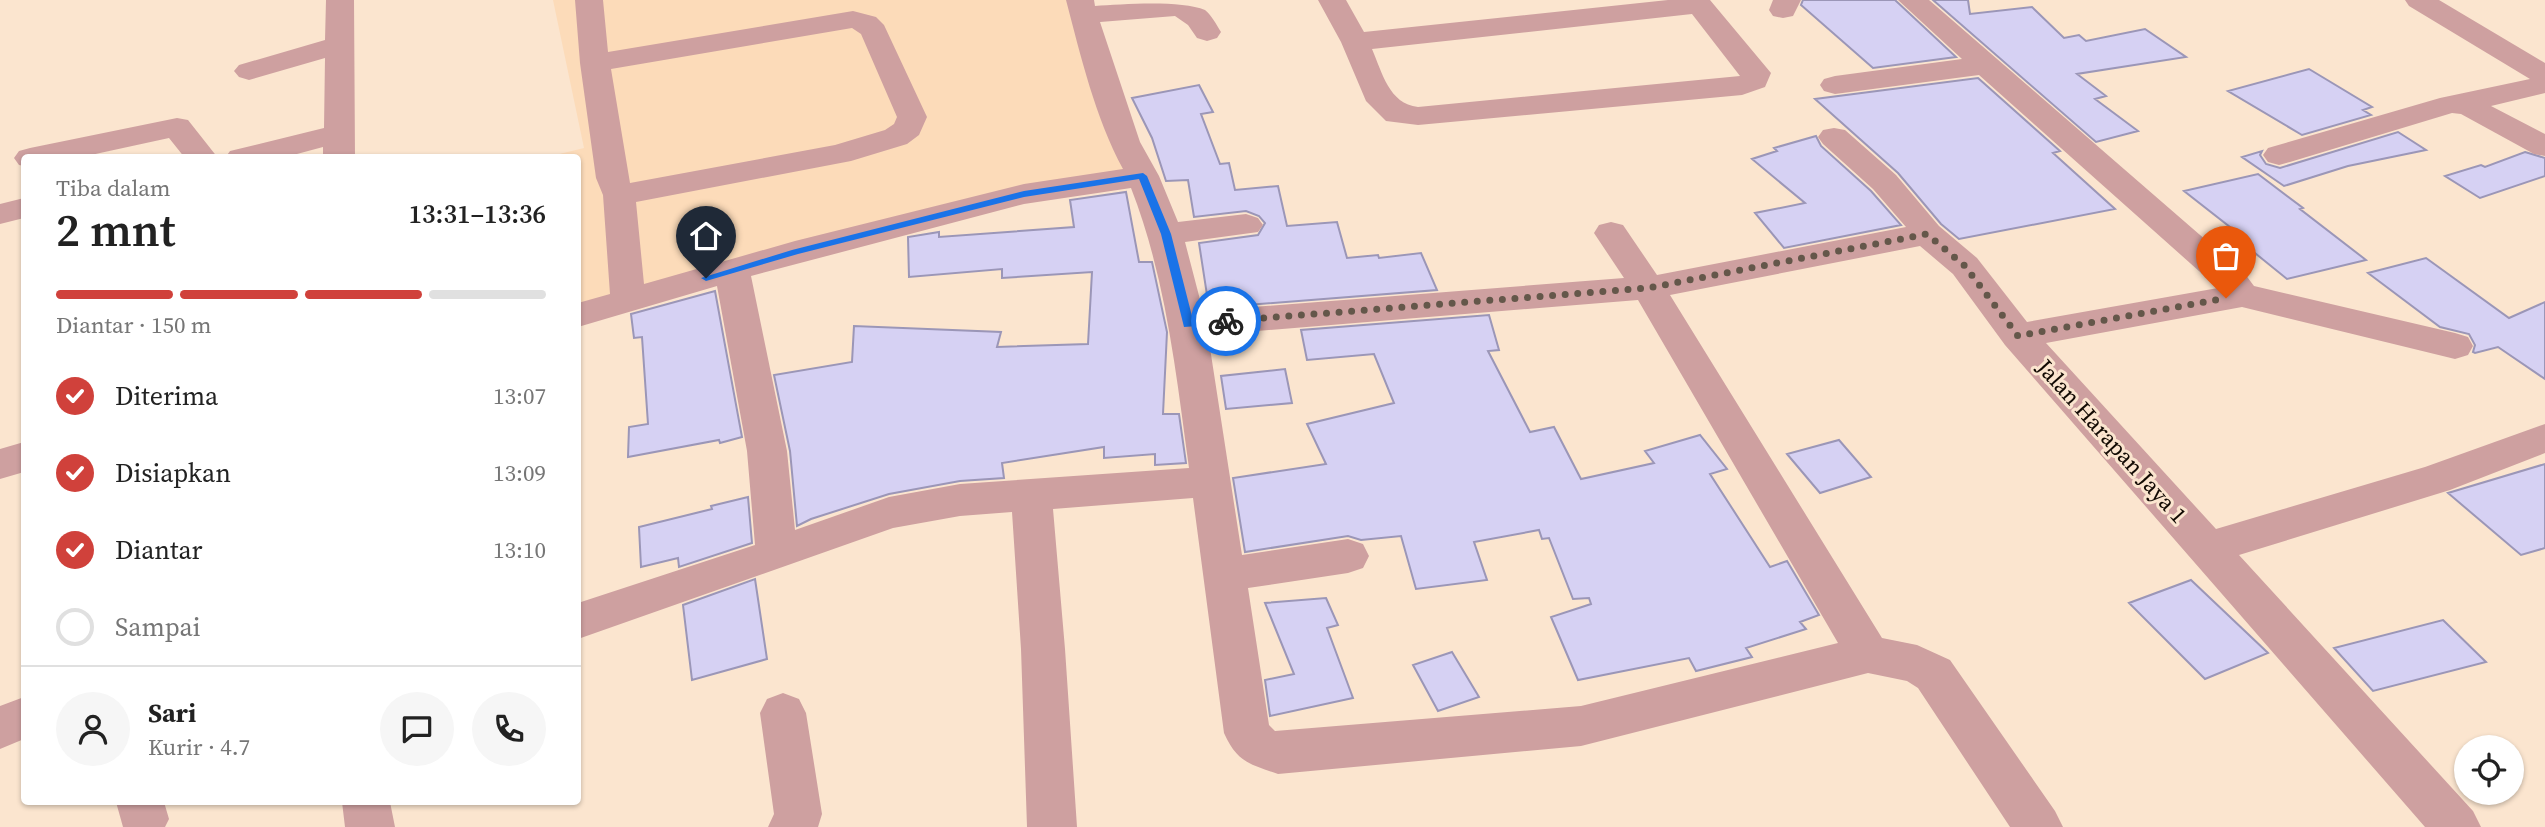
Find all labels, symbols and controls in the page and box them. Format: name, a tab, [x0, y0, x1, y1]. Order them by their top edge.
text: Tiba dalam	[56, 172, 171, 204]
text: 13:31–13:36	[409, 196, 546, 232]
text: 2 mnt	[56, 198, 175, 261]
pin	[676, 206, 736, 278]
icon: home	[687, 217, 725, 255]
pin	[2196, 226, 2256, 298]
icon: bag	[2207, 237, 2245, 275]
courier	[1191, 286, 1261, 356]
icon: bike	[1207, 302, 1245, 340]
text: Diantar · 150 m	[56, 309, 212, 341]
street label: Jalan Harapan Jaya 1	[2029, 351, 2194, 530]
icon: check	[56, 377, 94, 415]
text: Diterima	[115, 378, 218, 414]
text: 13:07	[493, 380, 546, 412]
icon: check	[56, 454, 94, 492]
text: Disiapkan	[115, 455, 231, 491]
text: 13:09	[493, 457, 546, 489]
icon: check	[56, 531, 94, 569]
text: Diantar	[115, 532, 203, 568]
text: 13:10	[493, 534, 546, 566]
text: Sampai	[115, 609, 201, 645]
button: person	[56, 692, 130, 766]
button: chat	[380, 692, 454, 766]
button: phone	[472, 692, 546, 766]
text: Sari	[148, 695, 196, 731]
text: Kurir · 4.7	[148, 731, 250, 763]
map controls	[2454, 735, 2524, 805]
button: locate	[2454, 735, 2524, 805]

